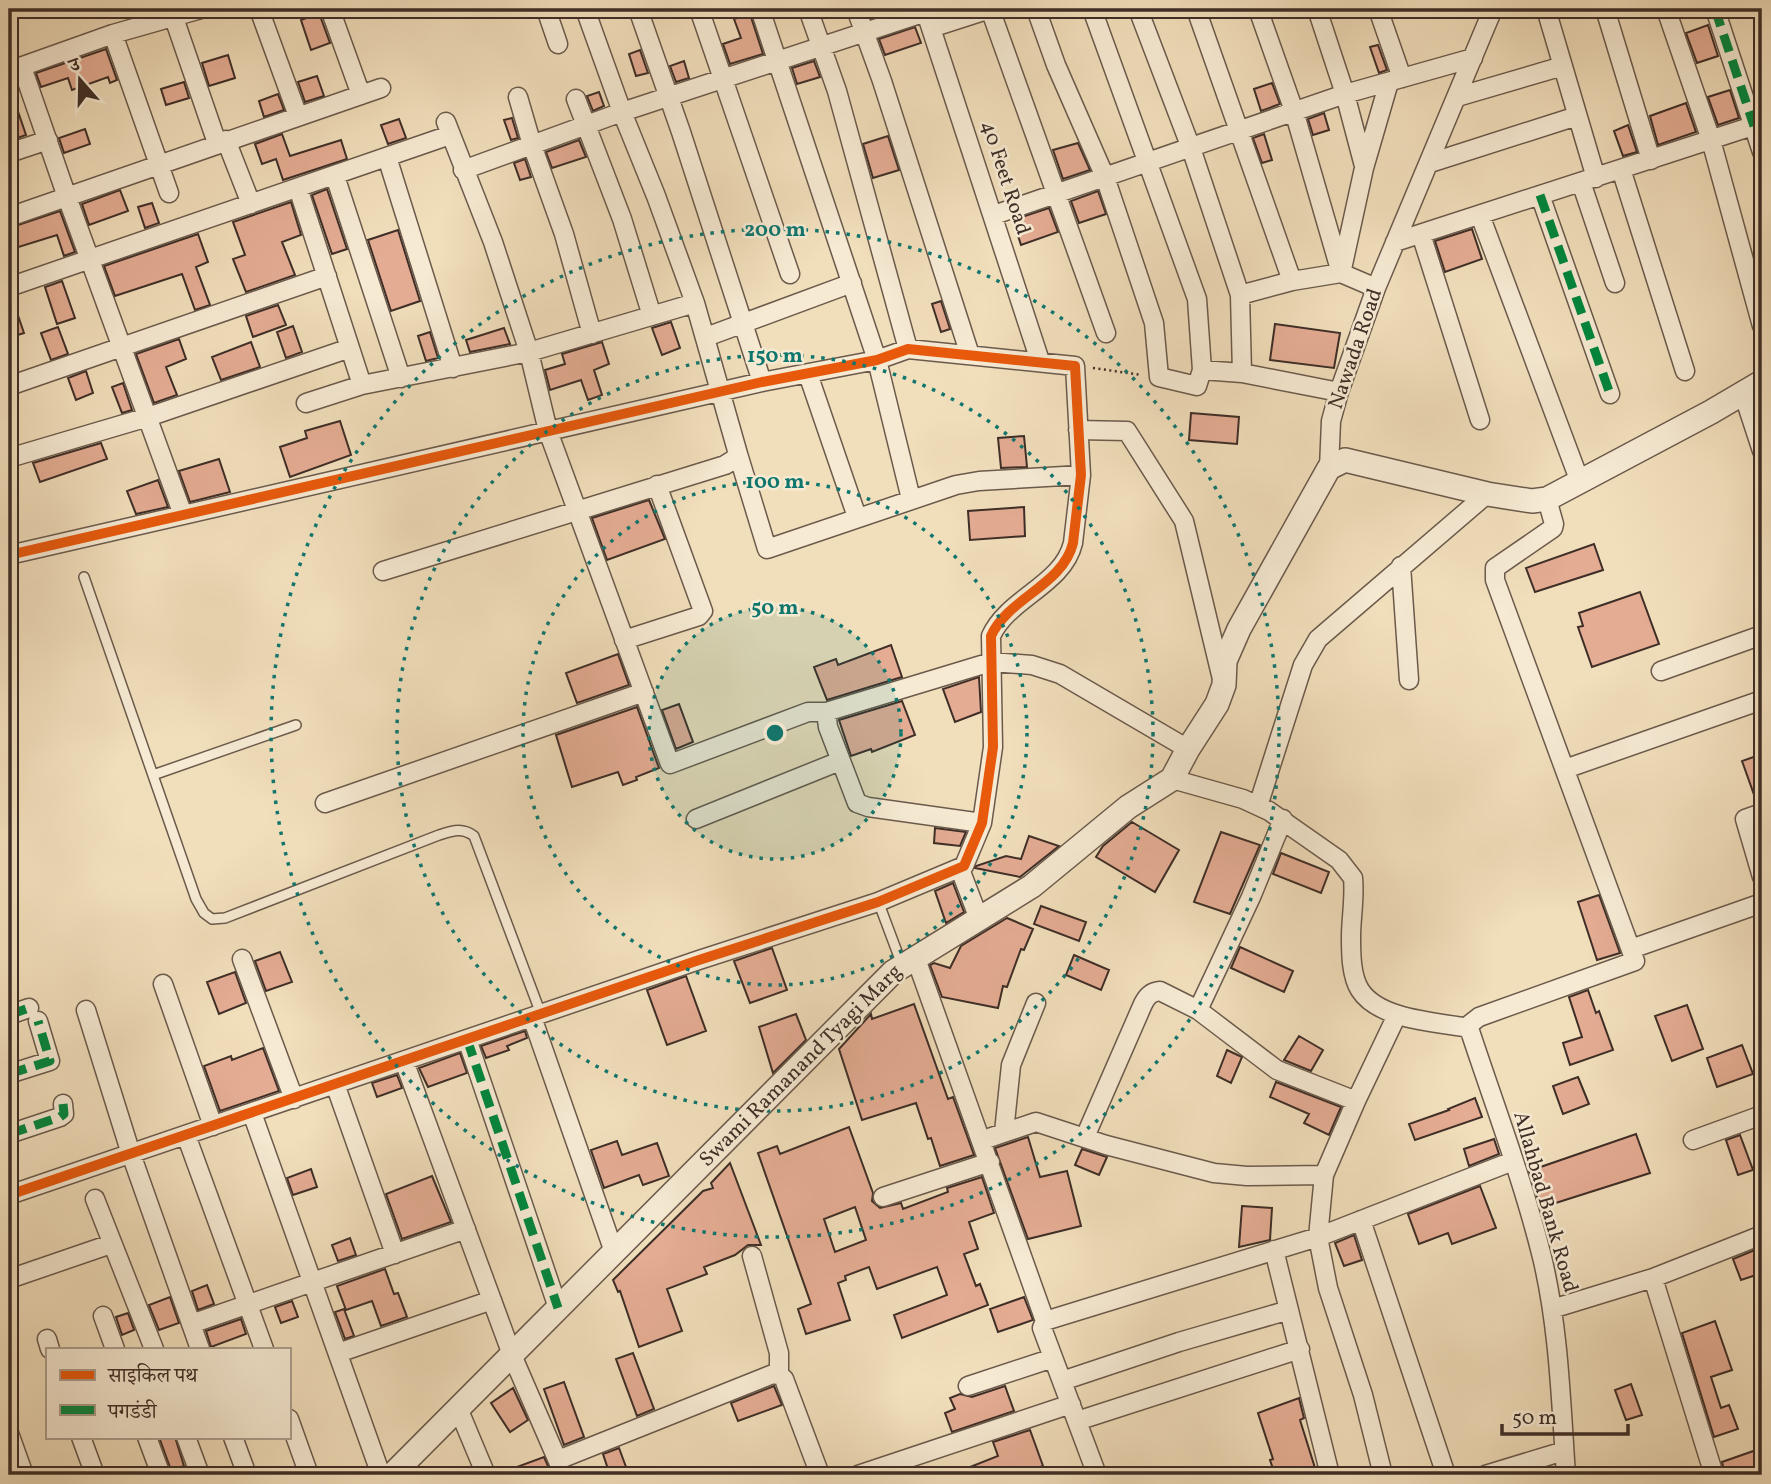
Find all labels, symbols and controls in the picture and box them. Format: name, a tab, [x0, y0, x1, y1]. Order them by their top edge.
north arrow	[46, 46, 116, 116]
text: उ	[64, 52, 85, 80]
street label: 40 Feet Road	[973, 117, 1037, 239]
text: 200 m	[744, 216, 806, 245]
street label: Nawada Road	[1322, 285, 1390, 413]
text: 150 m	[747, 342, 803, 371]
text: 100 m	[745, 468, 805, 497]
text: 50 m	[751, 594, 799, 623]
centre of rings	[763, 721, 787, 745]
street label: Swami Ramanand Tyagi Marg	[693, 958, 909, 1174]
street label: Allahbad Bank Road	[1505, 1108, 1585, 1296]
legend	[46, 1348, 290, 1438]
text: साइकिल पथ	[107, 1362, 199, 1391]
scale bar	[1502, 1393, 1628, 1437]
text: पगडंडी	[107, 1398, 158, 1427]
text: 50 m	[1512, 1404, 1557, 1433]

